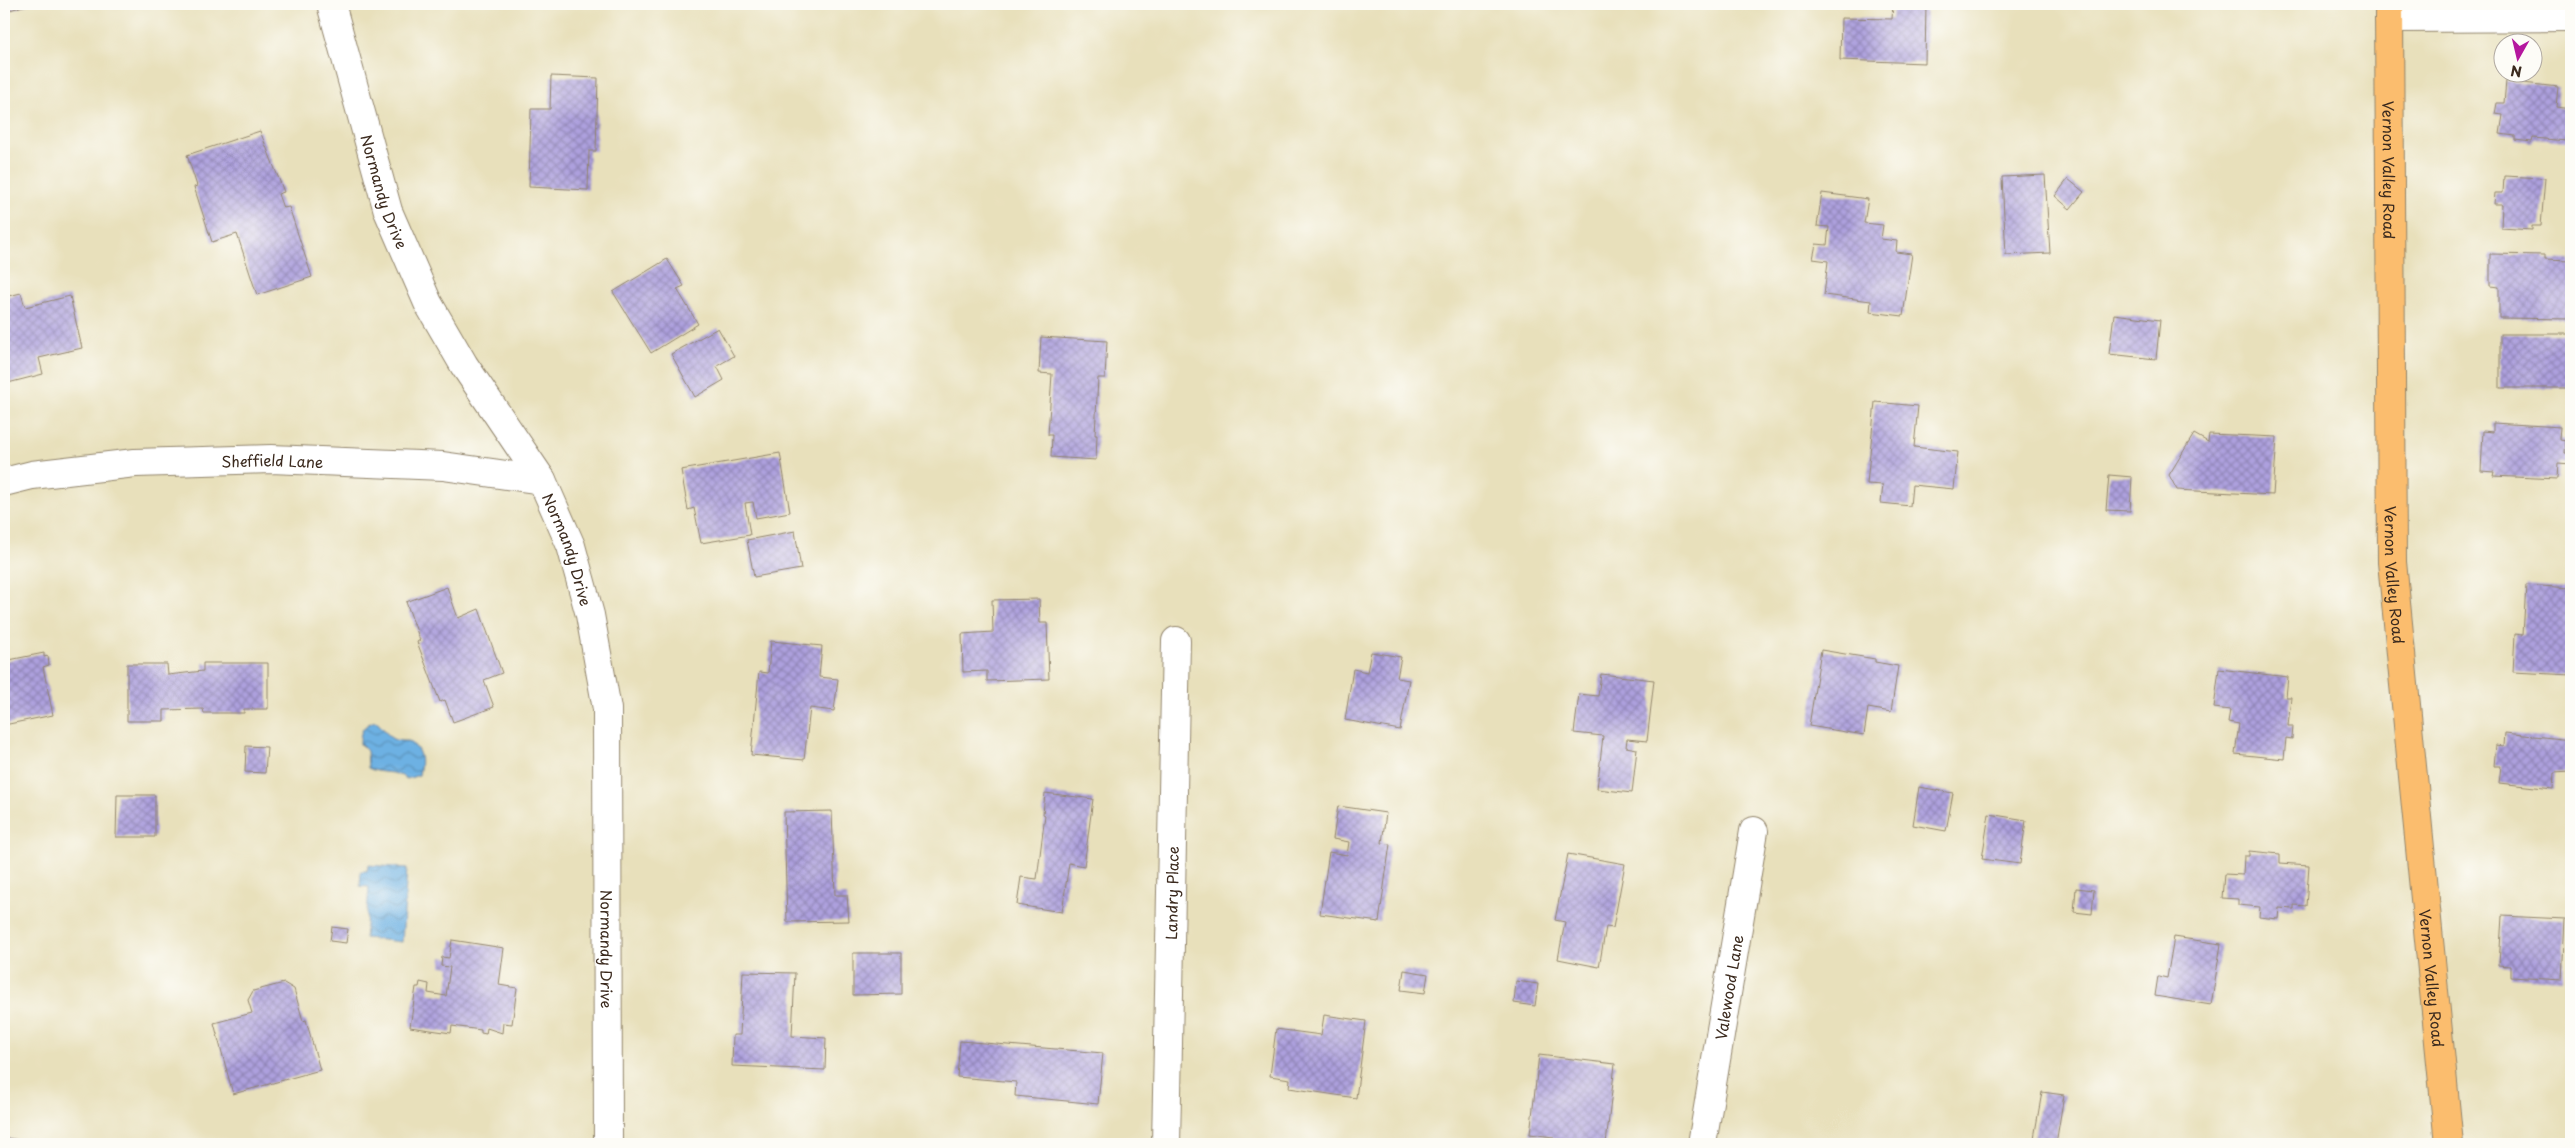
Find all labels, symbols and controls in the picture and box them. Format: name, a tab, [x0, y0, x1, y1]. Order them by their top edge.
north arrow	[2492, 32, 2542, 82]
text: N	[2509, 60, 2523, 83]
street label: Vernon Valley Road	[2378, 101, 2402, 239]
street label: Normandy Drive	[356, 132, 414, 252]
street label: Sheffield Lane	[221, 447, 324, 473]
street label: Normandy Drive	[537, 489, 598, 609]
street label: Vernon Valley Road	[2380, 506, 2411, 645]
street label: Landry Place	[1159, 846, 1183, 940]
street label: Normandy Drive	[596, 890, 619, 1009]
street label: Vernon Valley Road	[2415, 908, 2451, 1048]
street label: Valewood Lane	[1708, 933, 1748, 1041]

